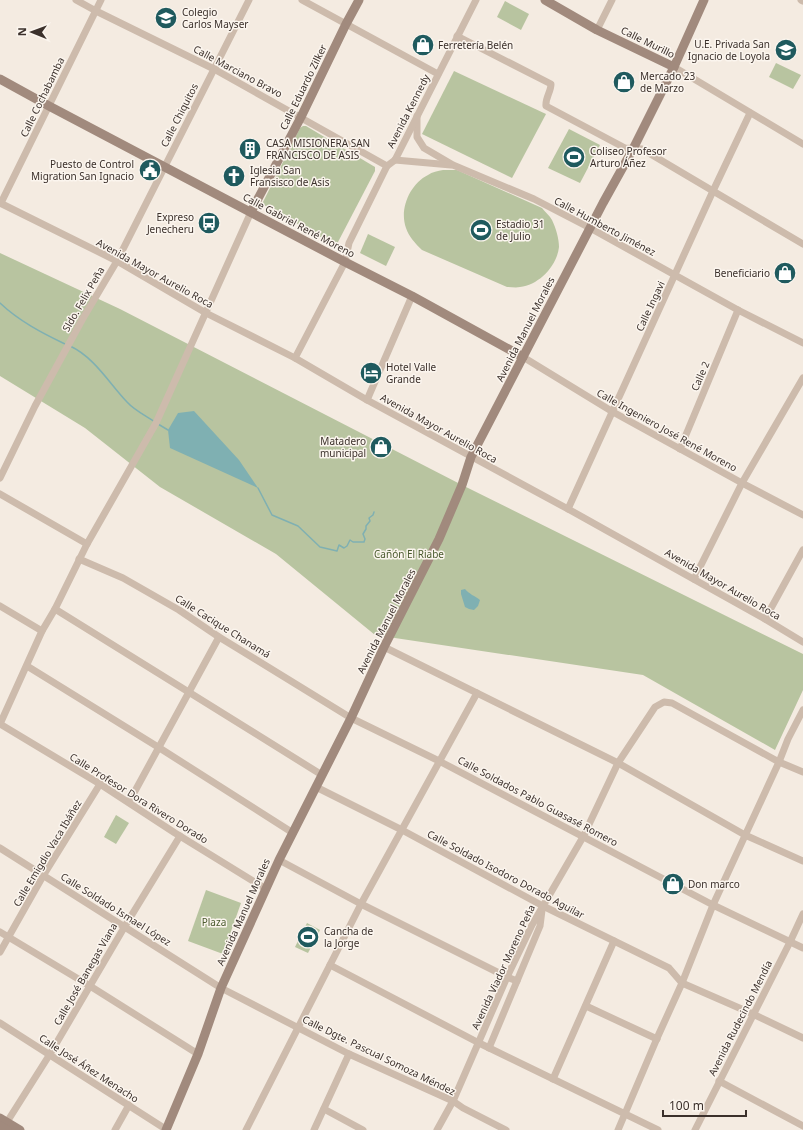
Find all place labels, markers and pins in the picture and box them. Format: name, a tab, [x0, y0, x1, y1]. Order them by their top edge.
school or university icon: Colegio Carlos Mayser	[153, 5, 179, 31]
place label: Colegio Carlos Mayser	[182, 5, 248, 31]
shop icon: Ferretería Belén	[410, 32, 436, 58]
place label: U.E. Privada San Ignacio de Loyola	[688, 37, 770, 63]
school or university icon: U.E. Privada San Ignacio de Loyola	[773, 37, 799, 63]
place label: Ferretería Belén	[438, 38, 513, 52]
shop icon: Mercado 23 de Marzo	[611, 69, 637, 95]
place label: Mercado 23 de Marzo	[640, 69, 696, 95]
building icon: CASA MISIONERA SAN FRANCISCO DE ASIS	[237, 136, 263, 162]
place label: CASA MISIONERA SAN FRANCISCO DE ASIS	[266, 136, 370, 162]
sports icon: Coliseo Profesor Arturo Áñez	[561, 144, 587, 170]
place label: Coliseo Profesor Arturo Áñez	[590, 144, 667, 170]
place label: Puesto de Control Migration San Ignacio	[31, 157, 134, 183]
public building icon: Puesto de Control Migration San Ignacio	[137, 157, 163, 183]
church icon: Iglesia San Fransisco de Asis	[221, 163, 247, 189]
place label: Iglesia San Fransisco de Asis	[250, 163, 330, 189]
place label: Expreso Jenecheru	[146, 210, 194, 236]
bus stop icon: Expreso Jenecheru	[196, 210, 222, 236]
sports icon: Estadio 31 de Julio	[468, 217, 494, 243]
place label: Estadio 31 de Julio	[496, 217, 544, 243]
shop icon: Beneficiario	[772, 260, 798, 286]
place label: Beneficiario	[714, 266, 770, 280]
hotel icon: Hotel Valle Grande	[358, 360, 384, 386]
place label: Hotel Valle Grande	[386, 360, 436, 386]
place label: Matadero municipal	[320, 434, 366, 460]
shop icon: Matadero municipal	[368, 434, 394, 460]
shop icon: Don marco	[660, 871, 686, 897]
place label: Don marco	[688, 877, 740, 891]
sports icon: Cancha de la Jorge	[295, 924, 321, 950]
place label: Cancha de la Jorge	[324, 924, 373, 950]

